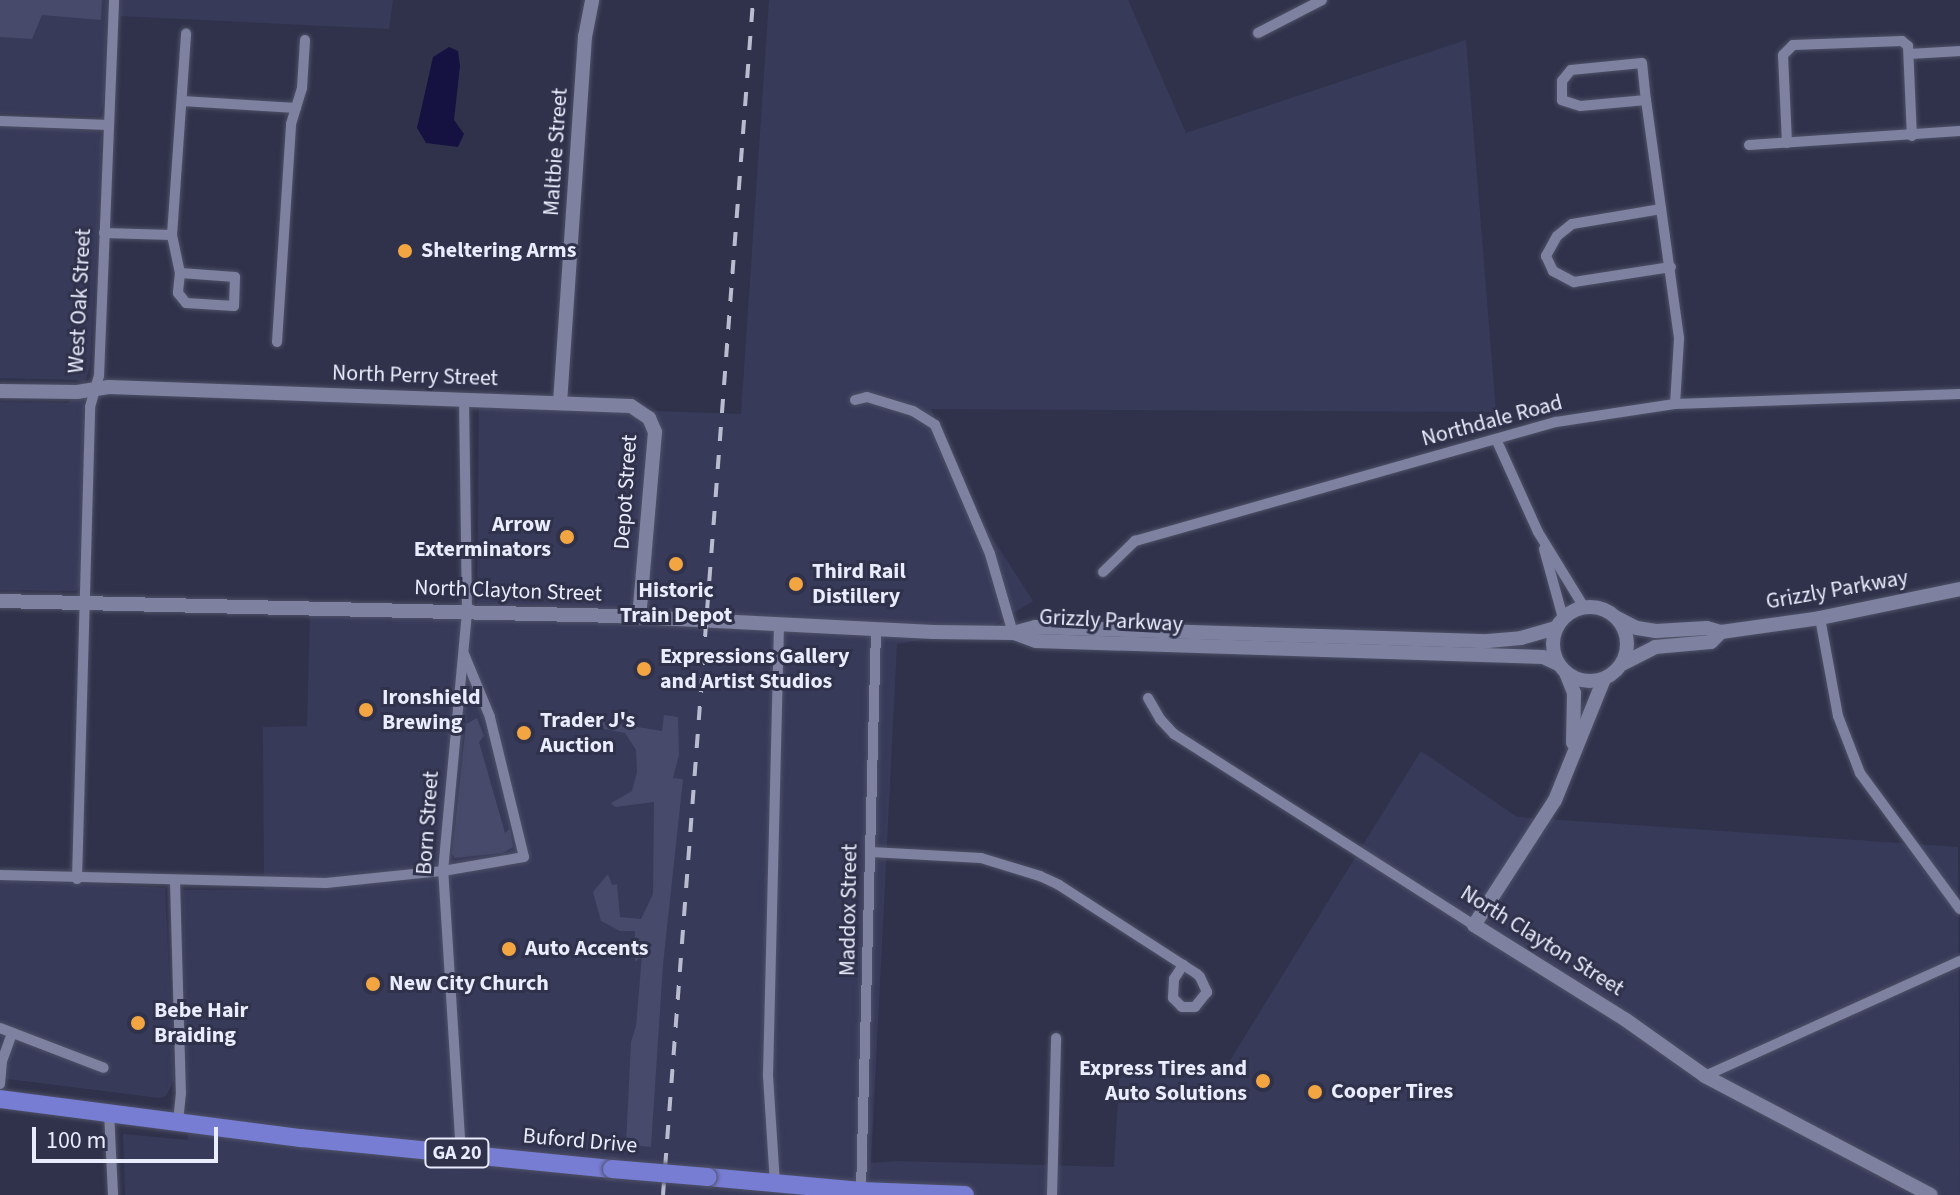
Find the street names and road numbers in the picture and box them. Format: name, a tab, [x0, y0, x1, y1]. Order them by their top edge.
street label: Maltbie Street	[538, 87, 574, 217]
street label: West Oak Street	[63, 228, 97, 374]
street label: North Perry Street	[332, 360, 498, 392]
street label: Northdale Road	[1419, 390, 1565, 452]
street label: Depot Street	[609, 434, 643, 550]
street label: Grizzly Parkway	[1764, 565, 1910, 615]
street label: North Clayton Street	[414, 575, 602, 607]
street label: Grizzly Parkway	[1039, 604, 1183, 638]
street label: Born Street	[411, 770, 445, 876]
street label: Maddox Street	[835, 844, 863, 976]
street label: North Clayton Street	[1455, 880, 1629, 1002]
street label: Buford Drive	[522, 1123, 638, 1159]
road number: GA 20	[423, 1137, 491, 1169]

